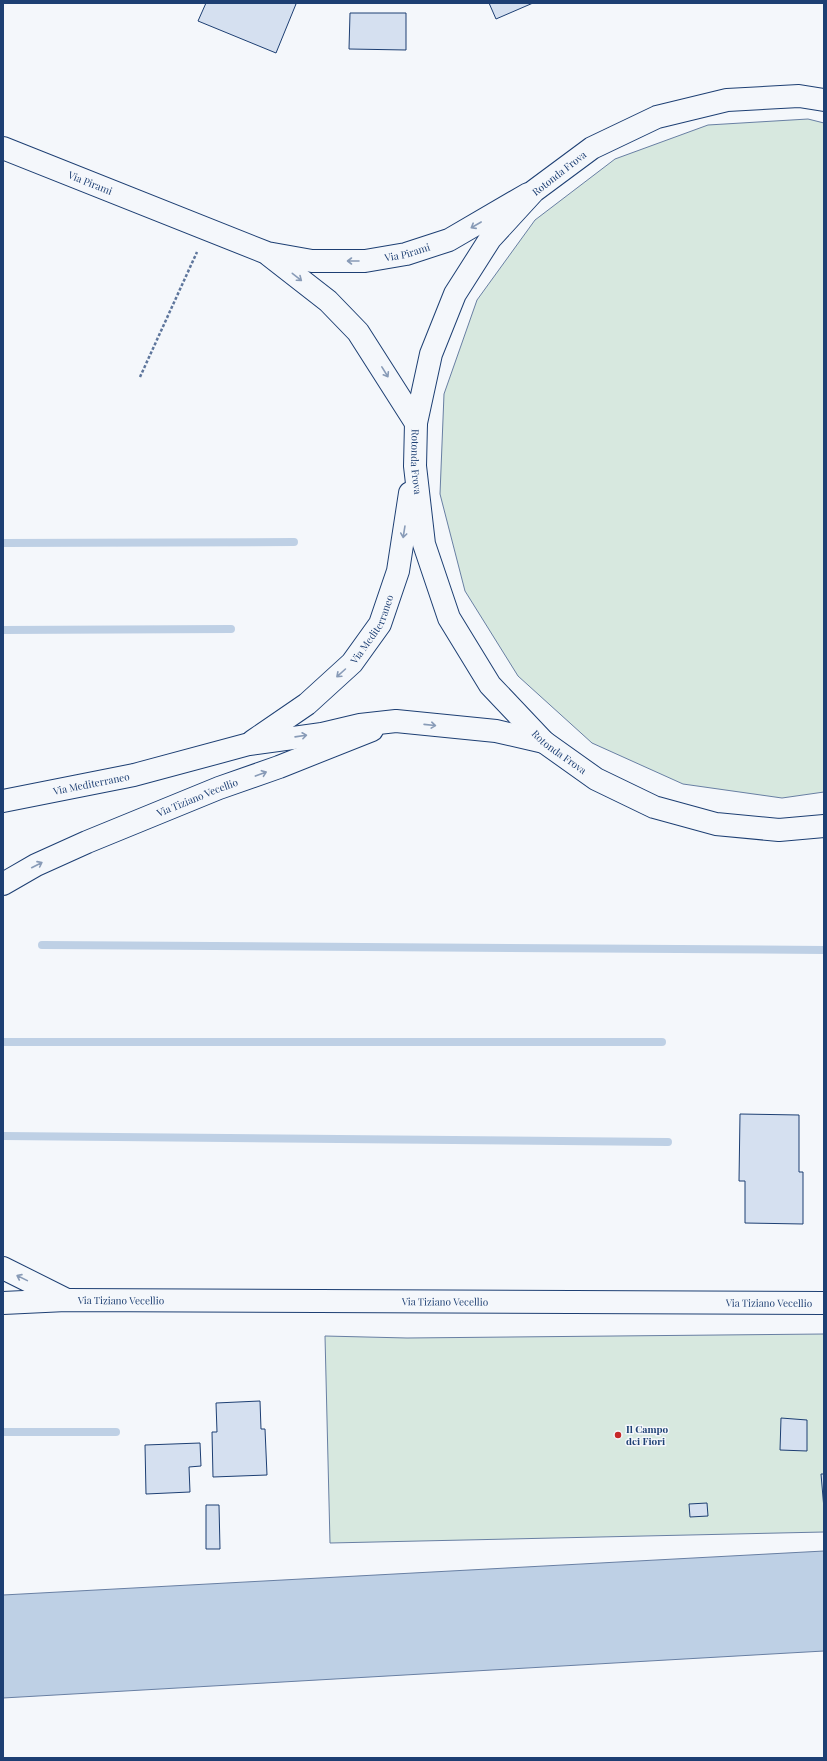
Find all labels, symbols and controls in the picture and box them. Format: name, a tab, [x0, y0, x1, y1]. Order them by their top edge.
street label: Rotonda Frova	[529, 147, 589, 199]
street label: Via Pirami	[65, 167, 115, 198]
one-way arrow	[470, 221, 482, 229]
street label: Via Pirami	[383, 240, 432, 265]
one-way arrow	[347, 257, 360, 265]
one-way arrow	[292, 273, 303, 281]
one-way arrow	[381, 366, 389, 377]
street label: Rotonda Frova	[408, 429, 425, 495]
one-way arrow	[400, 525, 408, 538]
street label: Via Mediterraneo	[346, 592, 397, 667]
one-way arrow	[336, 668, 346, 678]
one-way arrow	[423, 721, 436, 729]
street label: Rotonda Frova	[529, 727, 589, 777]
one-way arrow	[294, 733, 307, 740]
street label: Via Mediterraneo	[51, 769, 131, 798]
one-way arrow	[254, 769, 266, 777]
street label: Via Tiziano Vecellio	[154, 775, 240, 820]
one-way arrow	[31, 861, 43, 868]
one-way arrow	[16, 1274, 28, 1281]
street label: Via Tiziano Vecellio	[77, 1293, 165, 1307]
street label: Via Tiziano Vecellio	[401, 1294, 489, 1309]
street label: Via Tiziano Vecellio	[725, 1296, 813, 1310]
place label: Il Campo dei Fiori	[626, 1422, 668, 1448]
marker: Il Campo dei Fiori	[613, 1430, 623, 1440]

